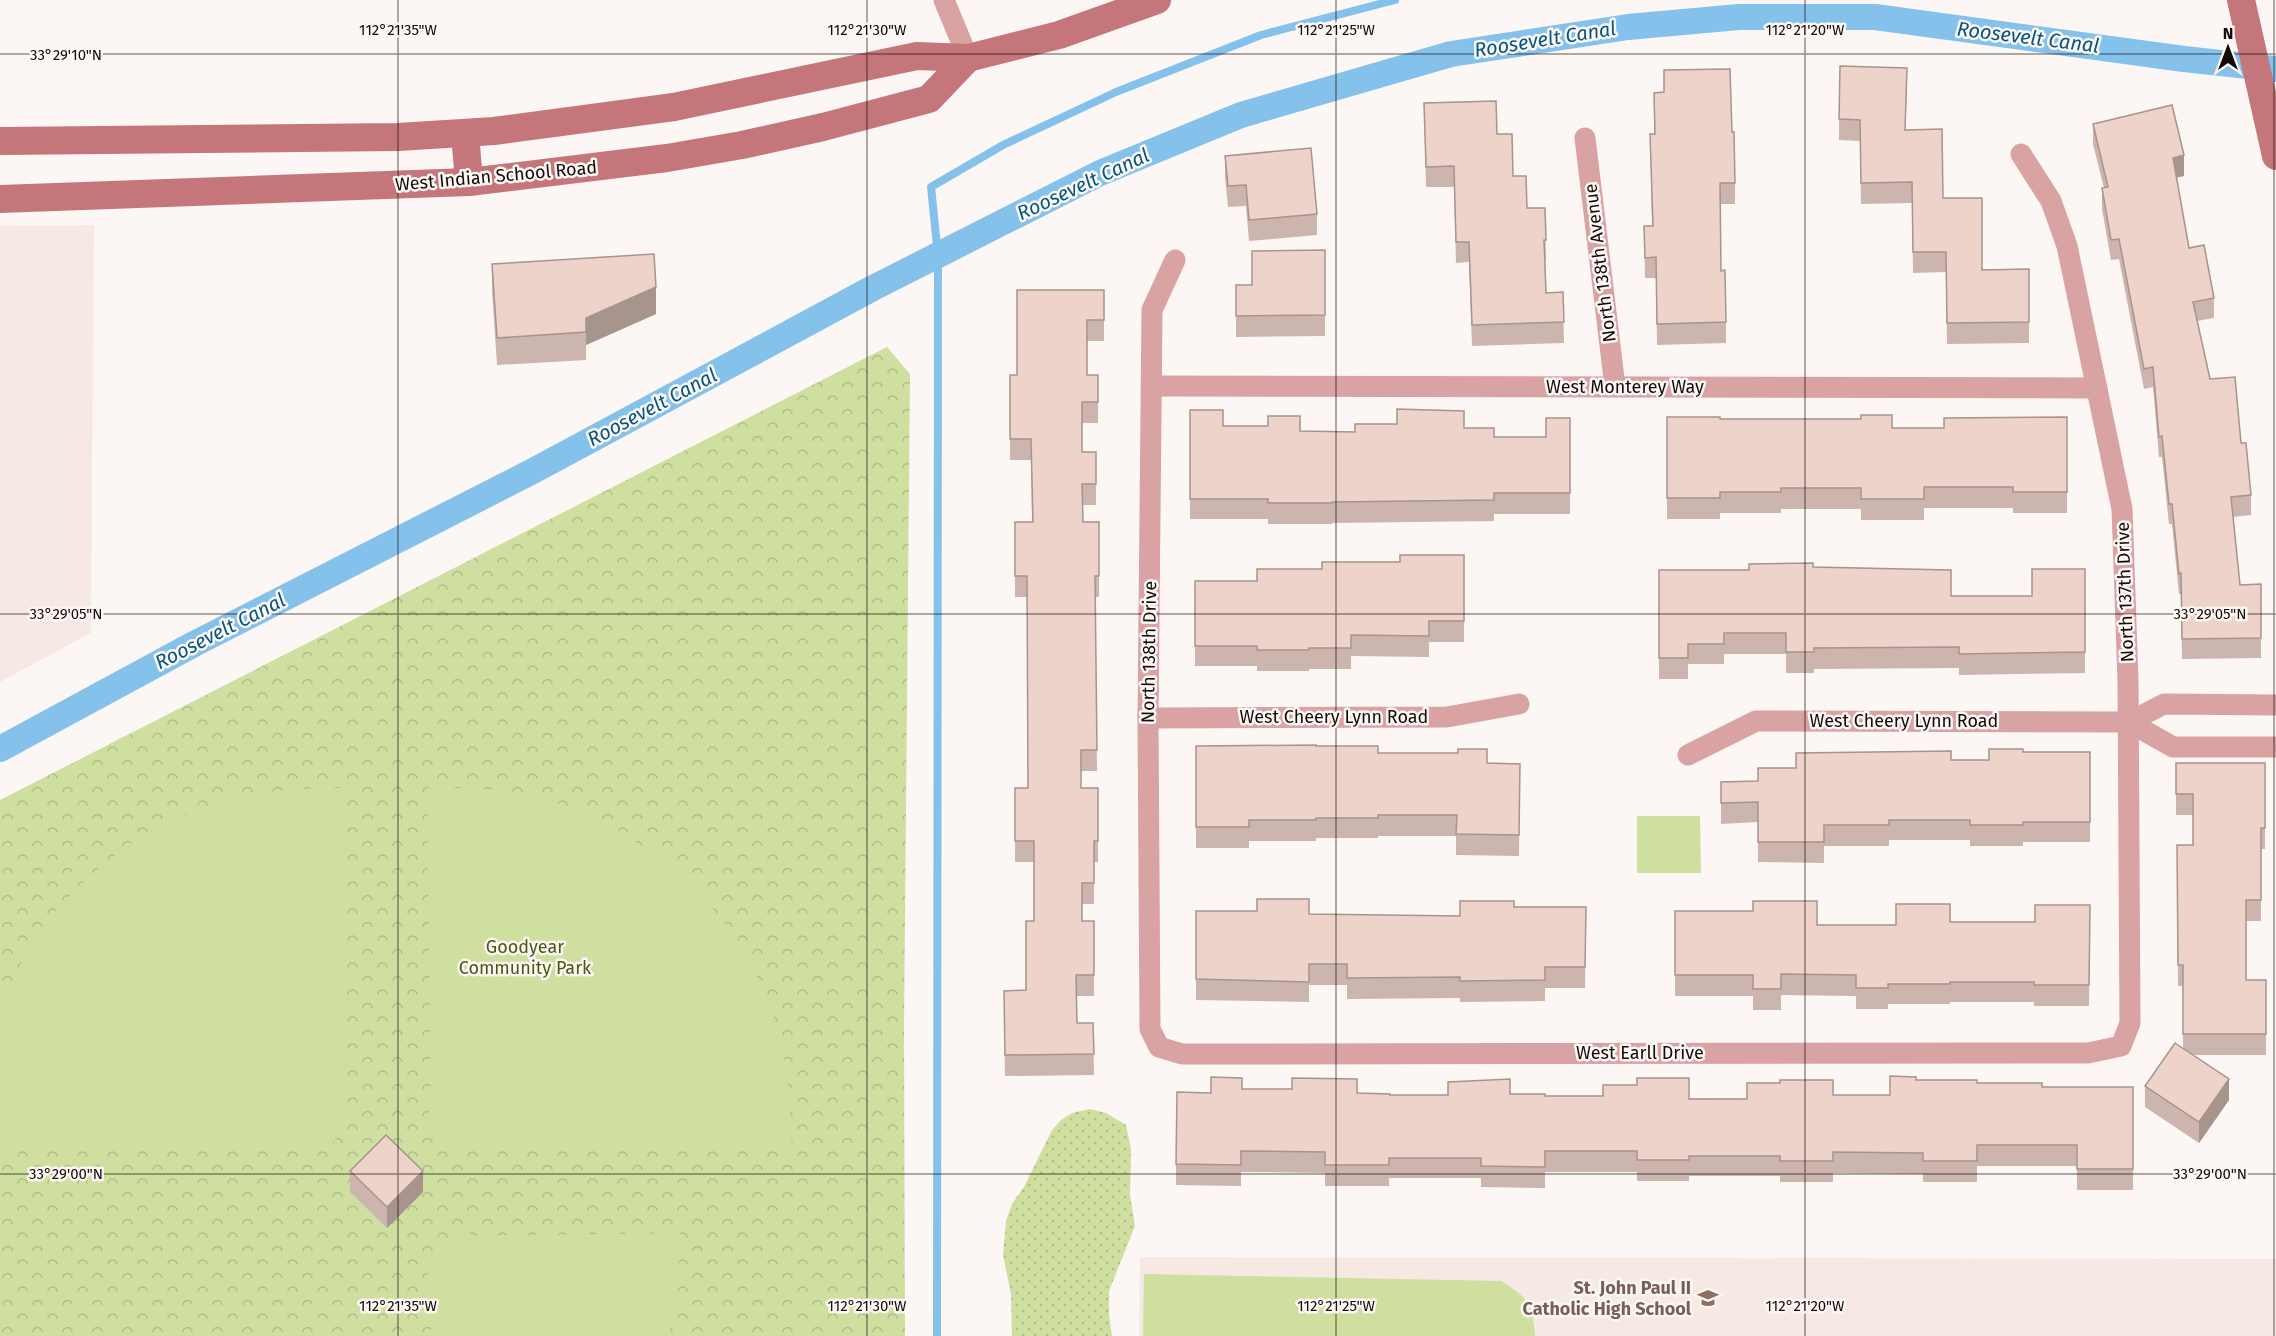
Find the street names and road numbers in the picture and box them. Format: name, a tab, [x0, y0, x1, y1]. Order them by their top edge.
street label: West Indian School Road	[394, 156, 598, 196]
street label: North 138th Avenue	[1579, 182, 1621, 344]
street label: West Monterey Way	[1546, 376, 1704, 398]
street label: North 137th Drive	[2112, 522, 2138, 662]
street label: North 138th Drive	[1137, 581, 1161, 723]
street label: West Cheery Lynn Road	[1240, 706, 1428, 728]
street label: West Cheery Lynn Road	[1810, 710, 1998, 732]
street label: West Earll Drive	[1576, 1042, 1704, 1064]

